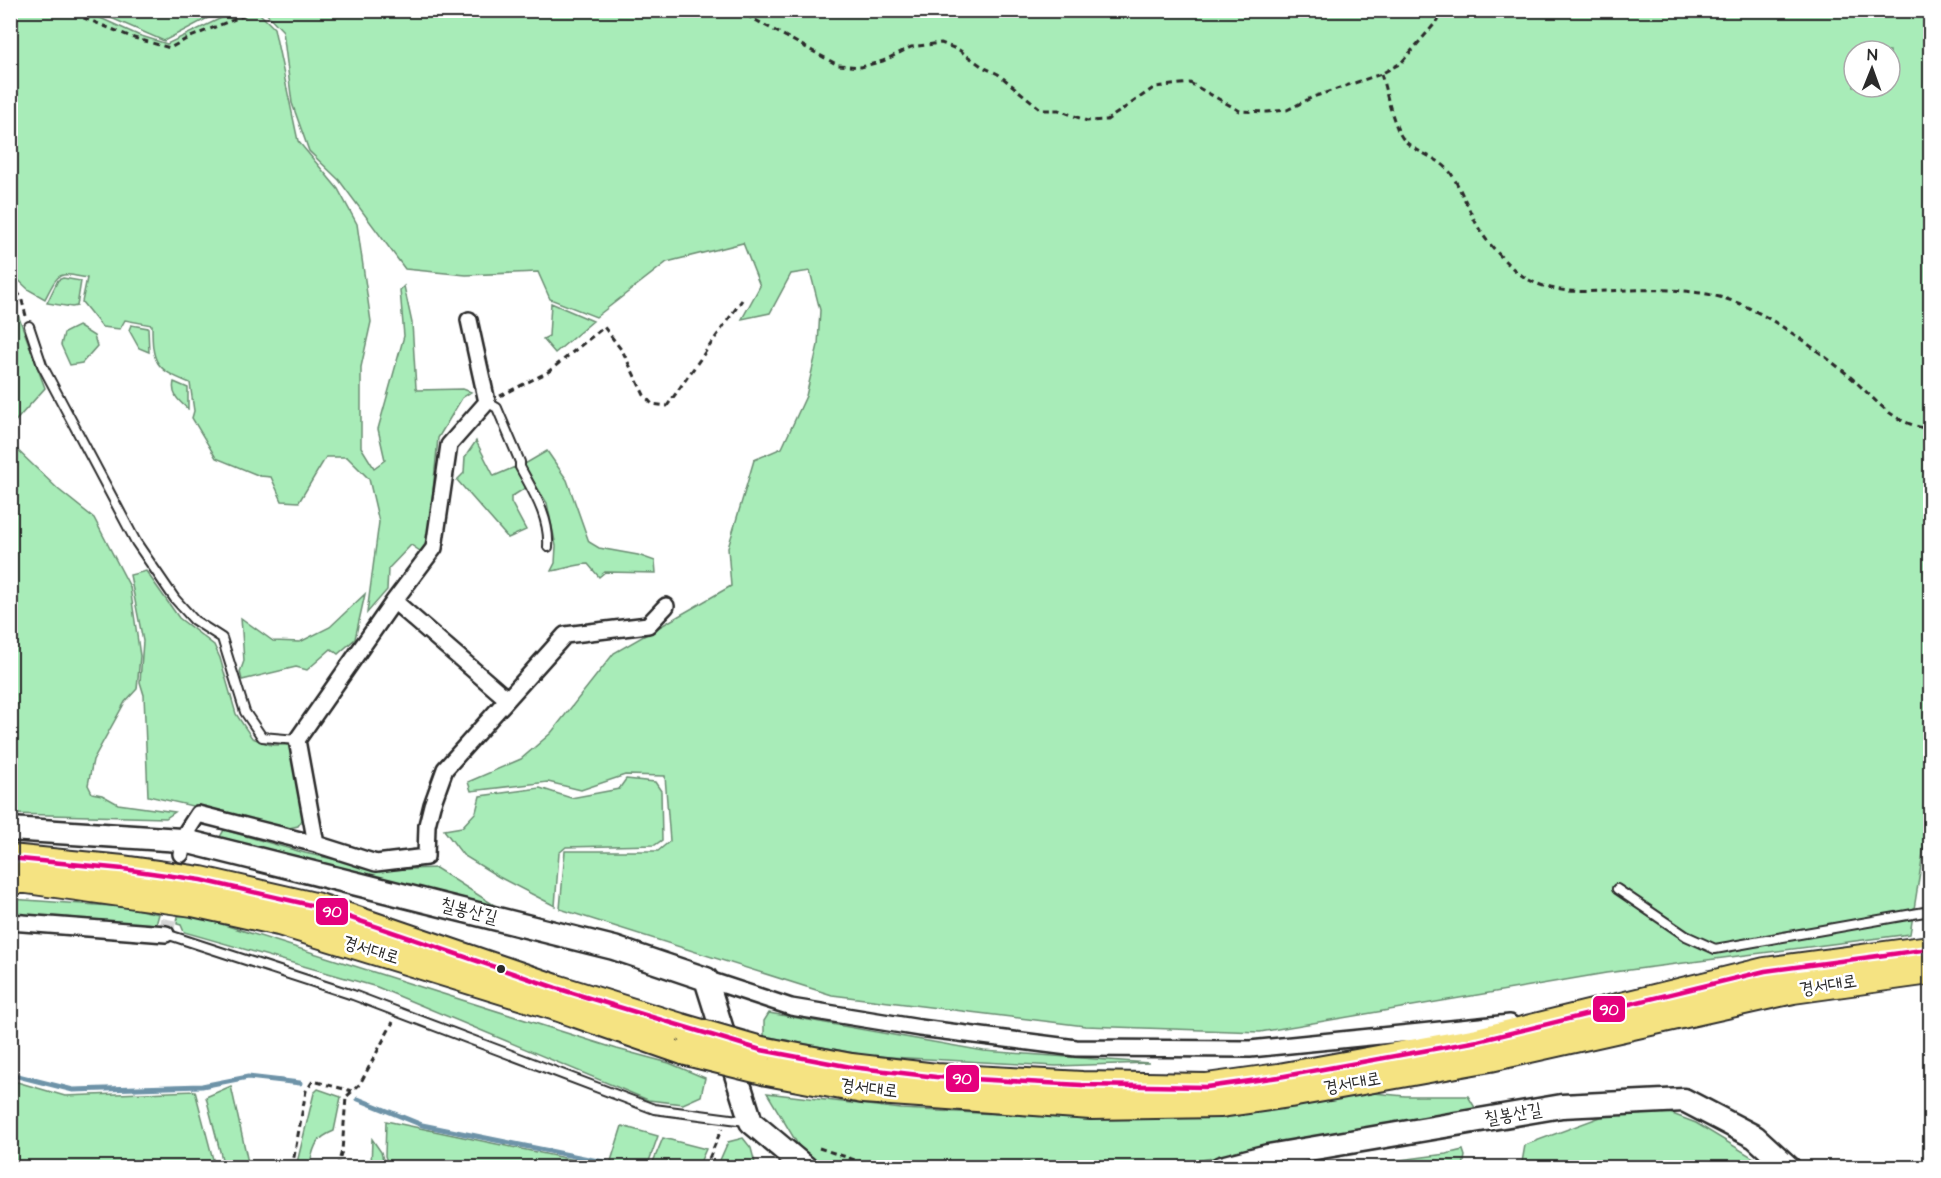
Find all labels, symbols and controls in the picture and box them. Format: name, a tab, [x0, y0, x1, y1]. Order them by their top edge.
north arrow	[1842, 39, 1902, 99]
text: N	[1867, 44, 1877, 66]
street label: 칠봉산길	[438, 892, 501, 930]
line badge: 90	[315, 897, 349, 926]
text: 90	[322, 901, 342, 923]
street label: 경서대로	[340, 930, 402, 970]
unlabelled marker	[495, 963, 507, 975]
street label: 경서대로	[1797, 968, 1859, 1002]
line badge: 90	[1592, 995, 1626, 1023]
text: 90	[1599, 999, 1619, 1021]
line badge: 90	[945, 1064, 980, 1093]
street label: 경서대로	[1321, 1066, 1383, 1100]
text: 90	[952, 1068, 972, 1090]
street label: 경서대로	[839, 1072, 899, 1104]
street label: 칠봉산길	[1482, 1097, 1544, 1131]

